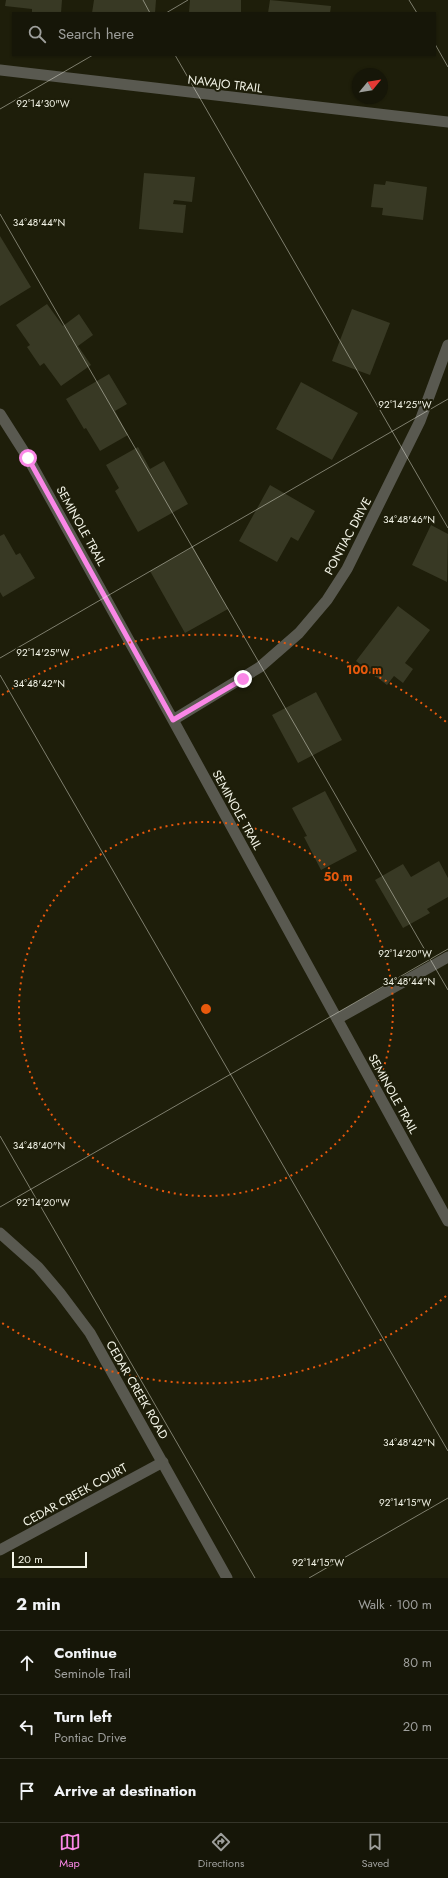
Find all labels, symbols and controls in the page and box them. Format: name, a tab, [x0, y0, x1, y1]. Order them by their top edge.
search box	[12, 12, 436, 56]
icon: search	[26, 23, 48, 45]
text: Search here	[58, 23, 134, 45]
north arrow	[352, 68, 388, 104]
street label: NAVAJO TRAIL	[187, 70, 264, 98]
text: 92°14'30"W	[16, 96, 70, 111]
text: 34°48'44"N	[13, 215, 65, 230]
text: 92°14'25"W	[378, 397, 432, 412]
route start	[19, 449, 37, 467]
street label: SEMINOLE TRAIL	[52, 483, 111, 570]
street label: PONTIAC DRIVE	[320, 494, 376, 578]
text: 34°48'46"N	[383, 512, 435, 527]
text: 92°14'25"W	[16, 645, 70, 660]
text: 100 m	[346, 661, 382, 679]
route end	[234, 670, 252, 688]
text: 34°48'42"N	[13, 676, 65, 691]
street label: SEMINOLE TRAIL	[208, 767, 267, 854]
text: 50 m	[323, 868, 353, 886]
text: 92°14'20"W	[378, 946, 432, 961]
text: 34°48'44"N	[383, 974, 435, 989]
centre of rings	[199, 1002, 213, 1016]
street label: SEMINOLE TRAIL	[364, 1051, 423, 1138]
text: 34°48'40"N	[13, 1138, 65, 1153]
text: 92°14'20"W	[16, 1195, 70, 1210]
street label: CEDAR CREEK ROAD	[101, 1337, 173, 1443]
text: 34°48'42"N	[383, 1435, 435, 1450]
street label: CEDAR CREEK COURT	[20, 1459, 131, 1531]
text: 92°14'15"W	[379, 1495, 431, 1510]
scale bar	[12, 1550, 87, 1569]
text: 20 m	[18, 1551, 43, 1567]
text: 92°14'15"W	[292, 1555, 344, 1570]
text: 2 min	[16, 1592, 61, 1616]
text: Walk · 100 m	[358, 1595, 432, 1614]
text: Continue	[54, 1642, 117, 1664]
icon: ahead	[16, 1652, 38, 1674]
text: 80 m	[403, 1653, 432, 1672]
text: Seminole Trail	[54, 1664, 131, 1683]
text: Turn left	[54, 1706, 112, 1728]
icon: left	[16, 1716, 38, 1738]
text: 20 m	[403, 1717, 432, 1736]
text: Pontiac Drive	[54, 1728, 126, 1747]
icon: arrive	[16, 1780, 38, 1802]
text: Arrive at destination	[54, 1780, 196, 1802]
tab: Map	[59, 1831, 81, 1871]
tab: Directions	[198, 1831, 244, 1871]
tab: Saved	[362, 1831, 389, 1871]

